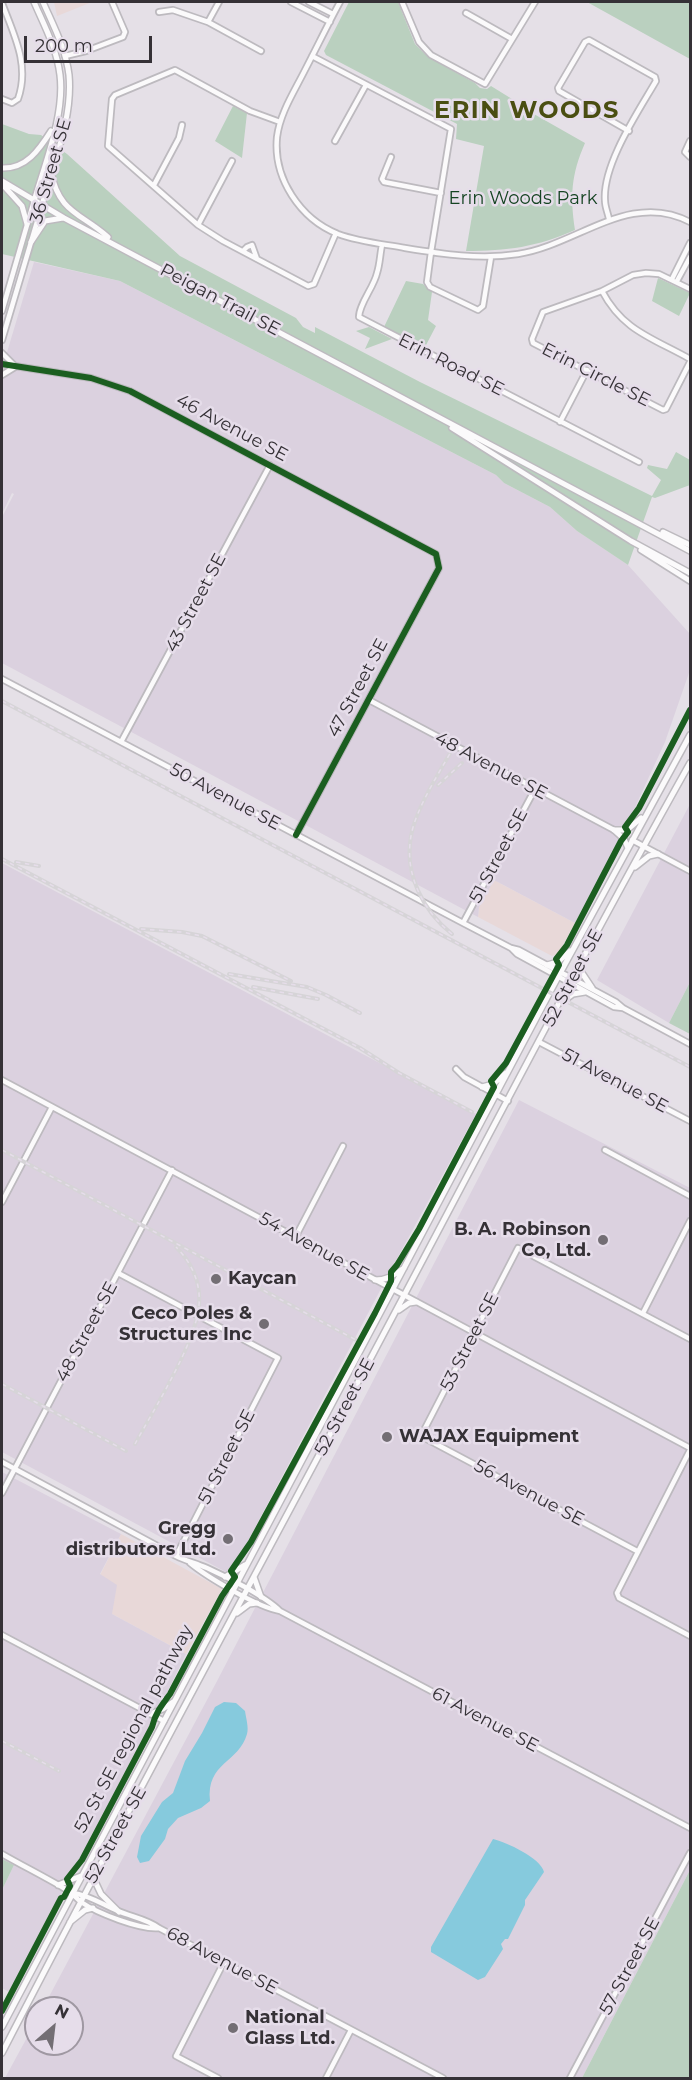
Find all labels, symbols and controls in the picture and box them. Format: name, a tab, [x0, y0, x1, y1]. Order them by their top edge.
scale bar	[27, 24, 154, 62]
text: 200 m	[35, 35, 93, 57]
district label: ERIN WOODS	[434, 97, 620, 125]
street label: 36 Street SE	[26, 116, 76, 226]
park label: Erin Woods Park	[448, 188, 598, 210]
street label: Peigan Trail SE	[156, 259, 284, 341]
street label: Erin Road SE	[395, 329, 507, 401]
street label: Erin Circle SE	[538, 338, 654, 412]
street label: 46 Avenue SE	[172, 390, 292, 466]
street label: 43 Street SE	[161, 550, 231, 656]
street label: 47 Street SE	[323, 635, 393, 741]
street label: 48 Avenue SE	[431, 727, 551, 805]
street label: 50 Avenue SE	[166, 759, 284, 835]
street label: 51 Street SE	[465, 805, 533, 907]
street label: 52 Street SE	[538, 926, 608, 1030]
street label: 51 Avenue SE	[558, 1044, 672, 1118]
street label: 54 Avenue SE	[255, 1208, 373, 1286]
place label: B. A. Robinson Co, Ltd.	[454, 1219, 591, 1262]
marker: B. A. Robinson Co, Ltd.	[596, 1233, 610, 1247]
place label: Kaycan	[228, 1268, 297, 1290]
marker: Kaycan	[209, 1272, 223, 1286]
street label: 48 Street SE	[52, 1278, 122, 1386]
street label: 53 Street SE	[436, 1289, 504, 1395]
place label: Ceco Poles & Structures Inc	[119, 1303, 252, 1346]
marker: Ceco Poles & Structures Inc	[257, 1317, 271, 1331]
street label: 52 Street SE	[310, 1355, 380, 1459]
street label: 51 Street SE	[194, 1406, 260, 1508]
place label: WAJAX Equipment	[399, 1426, 579, 1448]
marker: WAJAX Equipment	[380, 1430, 394, 1444]
street label: 56 Avenue SE	[470, 1455, 588, 1531]
place label: Gregg distributors Ltd.	[66, 1518, 216, 1561]
marker: Gregg distributors Ltd.	[221, 1532, 235, 1546]
street label: 52 St SE regional pathway	[70, 1621, 198, 1837]
street label: 61 Avenue SE	[428, 1683, 542, 1757]
street label: 52 Street SE	[81, 1783, 151, 1887]
street label: 57 Street SE	[595, 1913, 665, 2019]
street label: 68 Avenue SE	[163, 1923, 281, 1999]
north arrow	[24, 1996, 84, 2056]
text: N	[52, 2000, 72, 2023]
place label: National Glass Ltd.	[245, 2007, 335, 2050]
marker: National Glass Ltd.	[226, 2021, 240, 2035]

